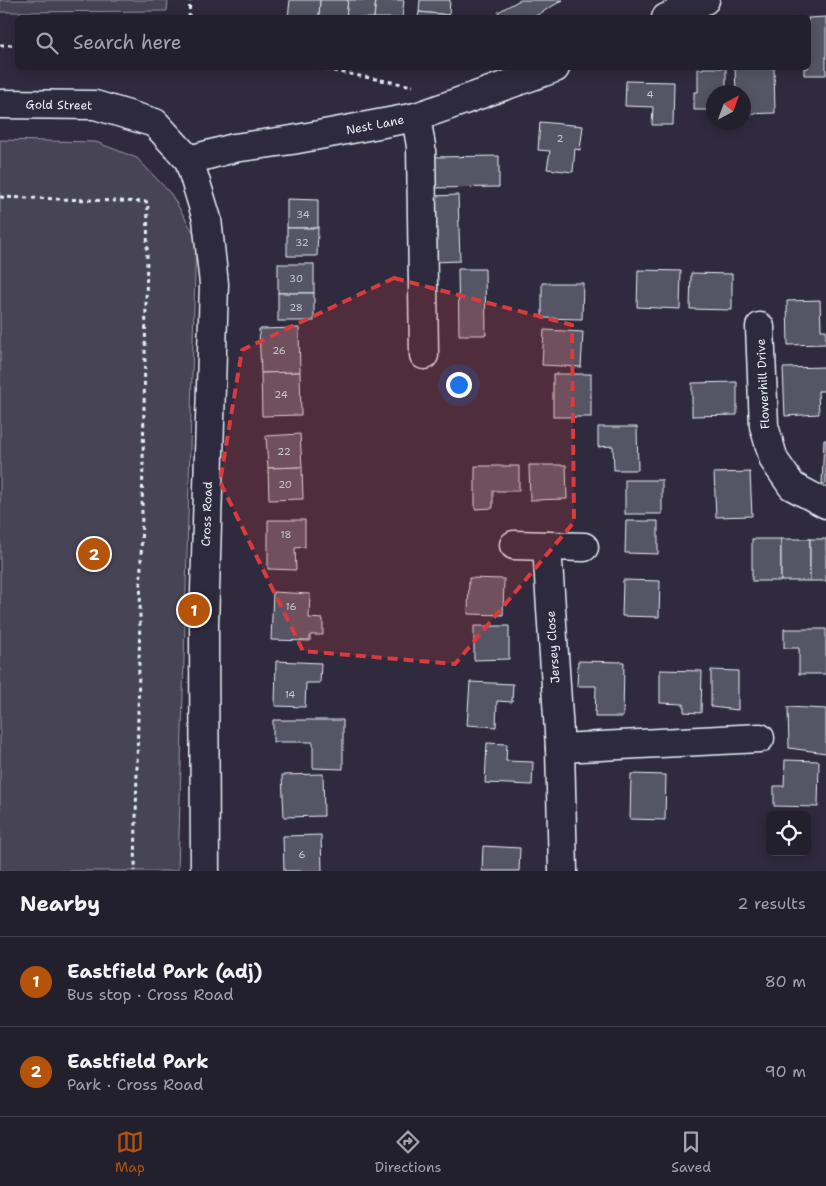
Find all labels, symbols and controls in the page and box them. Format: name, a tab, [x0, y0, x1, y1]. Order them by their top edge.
search box	[15, 15, 811, 70]
icon: search	[33, 29, 61, 57]
text: Search here	[73, 30, 182, 55]
north arrow	[706, 85, 751, 130]
house number: 4	[647, 88, 654, 101]
street label: Gold Street	[25, 96, 93, 114]
street label: Nest Lane	[345, 112, 406, 138]
house number: 2	[557, 132, 564, 145]
house number: 34	[296, 208, 310, 221]
house number: 32	[295, 236, 309, 249]
house number: 30	[289, 272, 303, 285]
house number: 28	[289, 301, 303, 314]
street label: Flowerhill Drive	[753, 338, 773, 430]
house number: 26	[272, 344, 286, 357]
your location	[446, 372, 472, 398]
house number: 24	[274, 388, 288, 401]
house number: 22	[277, 445, 291, 458]
house number: 20	[278, 478, 292, 491]
street label: Cross Road	[198, 481, 216, 547]
house number: 18	[280, 528, 292, 541]
pin: 2	[78, 535, 110, 573]
pin: 1	[178, 591, 210, 629]
house number: 16	[286, 600, 296, 613]
street label: Jersey Close	[542, 610, 564, 684]
house number: 14	[285, 688, 295, 701]
map controls	[766, 811, 811, 856]
button: locate	[766, 811, 811, 856]
house number: 6	[299, 848, 306, 861]
text: Nearby	[20, 890, 100, 918]
text: 2 results	[737, 893, 806, 914]
text: Eastfield Park (adj)	[67, 959, 263, 984]
text: 1	[32, 971, 40, 992]
text: 80 m	[765, 971, 806, 992]
text: Bus stop · Cross Road	[67, 984, 234, 1005]
text: Eastfield Park	[67, 1049, 209, 1074]
text: 2	[30, 1061, 42, 1082]
text: 90 m	[765, 1061, 806, 1082]
text: Park · Cross Road	[67, 1074, 203, 1095]
tab: Map	[115, 1128, 145, 1176]
tab: Directions	[375, 1128, 441, 1176]
tab: Saved	[671, 1128, 711, 1176]

